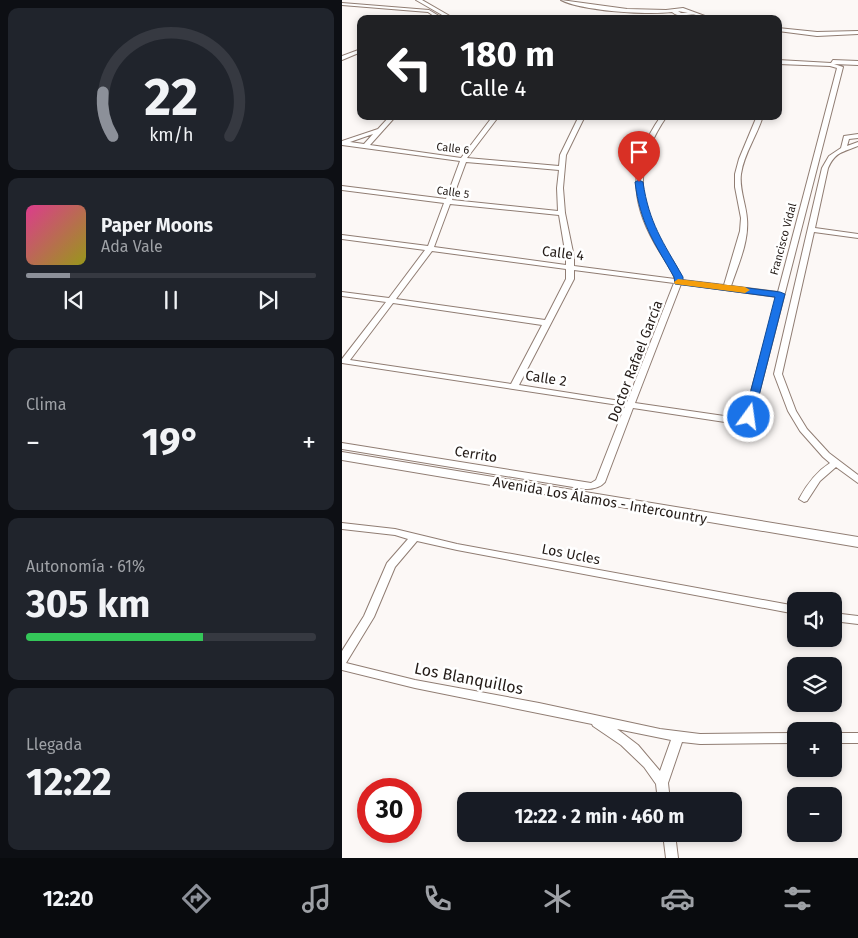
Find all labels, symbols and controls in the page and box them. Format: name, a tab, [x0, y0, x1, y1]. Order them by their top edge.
text: 180 m	[460, 33, 555, 75]
icon: left	[377, 35, 442, 100]
text: 22	[144, 66, 198, 129]
text: Calle 4	[460, 75, 526, 102]
text: km/h	[149, 124, 193, 146]
pin	[618, 131, 660, 182]
icon: arrive	[625, 138, 653, 166]
street label: Calle 6	[436, 140, 470, 157]
street label: Calle 5	[436, 184, 471, 201]
street label: Francisco Vidal	[768, 202, 799, 277]
text: Paper Moons	[101, 214, 213, 237]
text: Ada Vale	[101, 237, 163, 256]
street label: Calle 4	[541, 242, 585, 265]
icon: previous	[60, 286, 88, 314]
icon: pause	[157, 286, 185, 314]
icon: next	[254, 286, 282, 314]
street label: Doctor Rafael García	[604, 298, 667, 424]
street label: Calle 2	[524, 367, 568, 390]
position arrow	[722, 390, 774, 442]
text: Clima	[26, 395, 66, 414]
text: 19°	[142, 419, 200, 465]
text: −	[26, 426, 40, 459]
text: +	[302, 426, 316, 459]
street label: Cerrito	[453, 443, 498, 466]
street label: Avenida Los Álamos - Intercountry	[492, 472, 708, 528]
street label: Los Ucles	[540, 540, 602, 569]
text: Autonomía · 61%	[26, 557, 145, 576]
text: 305 km	[26, 581, 150, 627]
map controls	[787, 592, 842, 842]
button: sound	[787, 592, 842, 647]
button: layers	[787, 657, 842, 712]
street label: Los Blanquillos	[413, 659, 525, 698]
button: +	[787, 722, 842, 777]
text: Llegada	[26, 735, 82, 754]
text: 12:22	[26, 759, 112, 805]
speed limit sign: 30	[357, 778, 422, 843]
button: −	[787, 787, 842, 842]
text: 12:22 · 2 min · 460 m	[515, 805, 684, 828]
icon: directions	[179, 881, 214, 916]
icon: music	[299, 881, 334, 916]
icon: phone	[420, 881, 455, 916]
icon: climate	[540, 881, 575, 916]
icon: car	[660, 881, 695, 916]
icon: filters	[780, 881, 815, 916]
text: 12:20	[43, 885, 94, 912]

